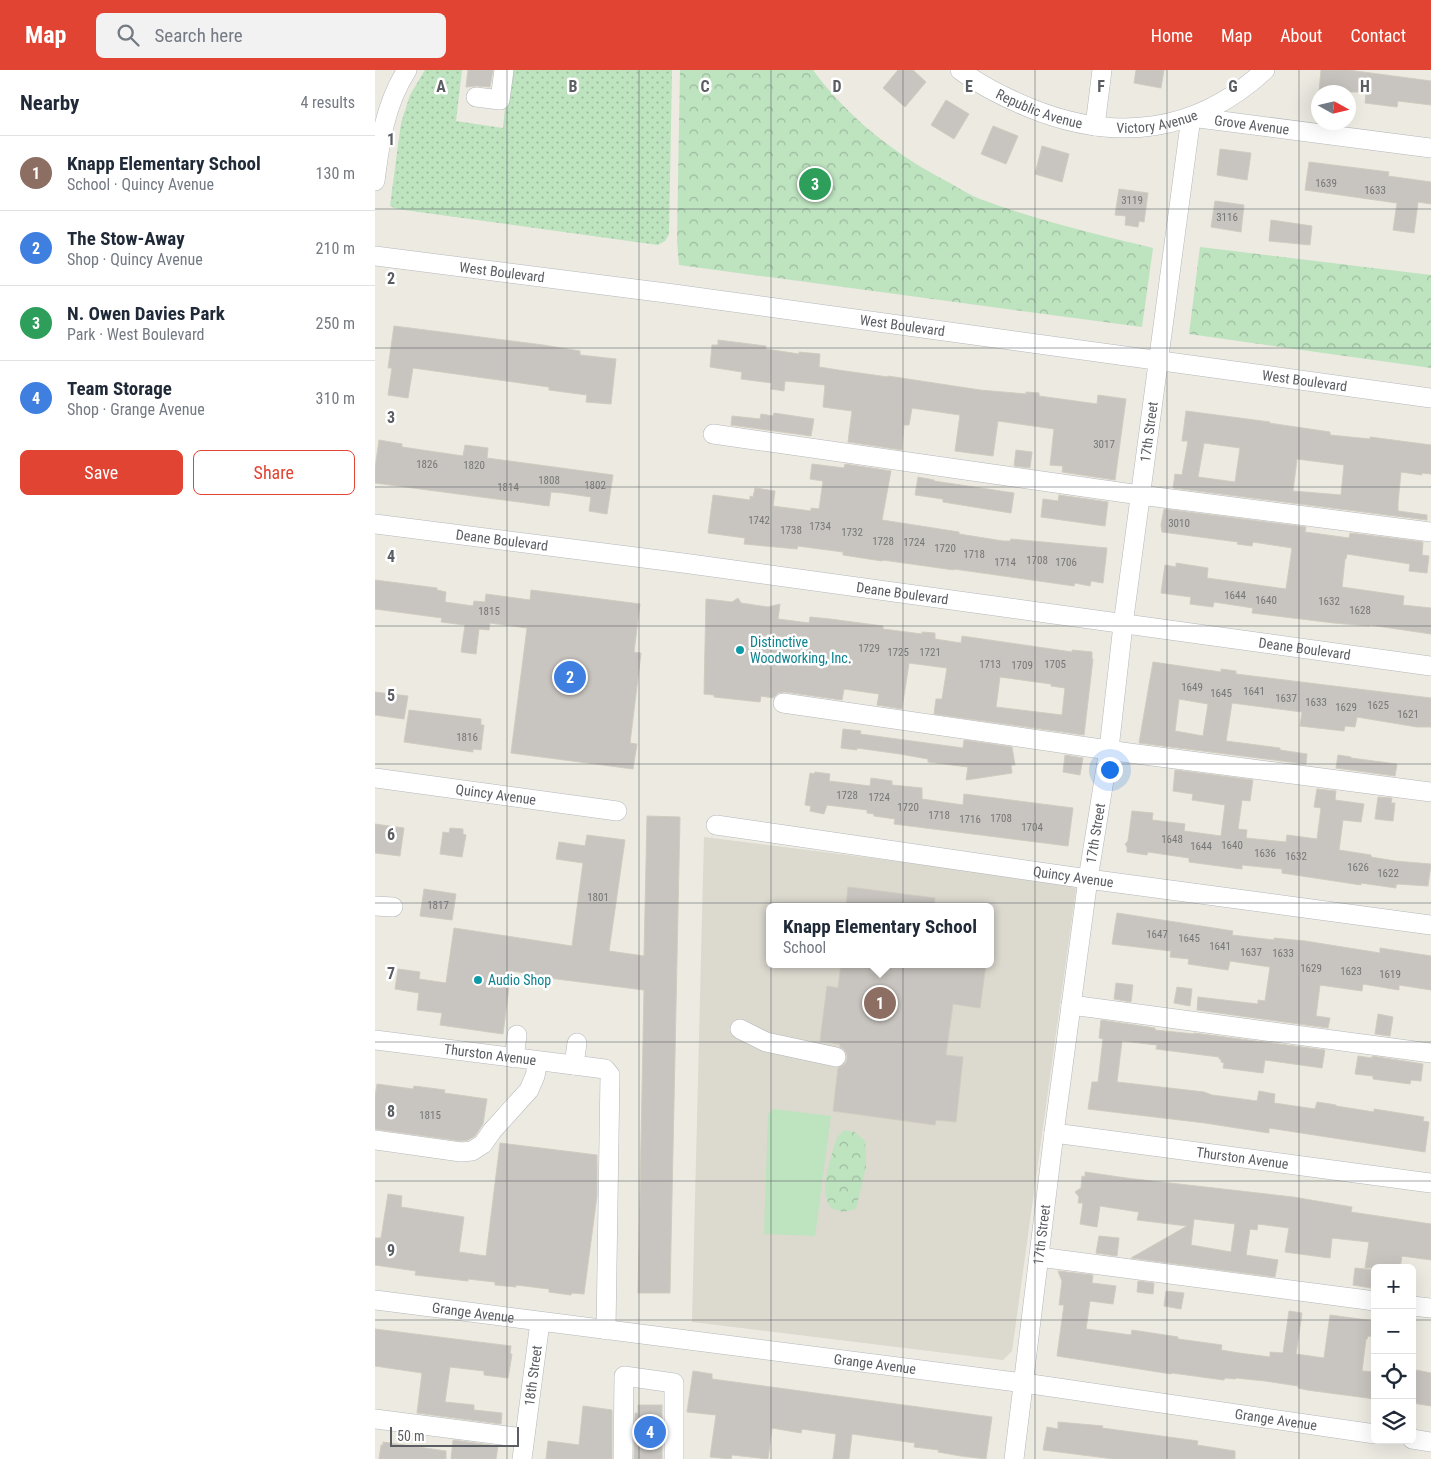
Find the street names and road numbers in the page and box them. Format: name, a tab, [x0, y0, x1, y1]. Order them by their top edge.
street label: Republic Avenue	[993, 86, 1084, 132]
street label: Victory Avenue	[1116, 106, 1200, 136]
street label: Grove Avenue	[1213, 112, 1291, 138]
street label: West Boulevard	[458, 259, 545, 285]
street label: West Boulevard	[859, 312, 946, 339]
street label: West Boulevard	[1261, 367, 1348, 394]
street label: 17th Street	[1137, 401, 1161, 463]
street label: Deane Boulevard	[455, 526, 549, 554]
street label: Deane Boulevard	[855, 579, 949, 607]
street label: Deane Boulevard	[1258, 634, 1352, 663]
street label: Quincy Avenue	[455, 781, 538, 808]
street label: 17th Street	[1083, 802, 1108, 865]
street label: Quincy Avenue	[1032, 863, 1115, 890]
street label: Thurston Avenue	[443, 1041, 538, 1068]
street label: Thurston Avenue	[1195, 1144, 1290, 1172]
street label: 17th Street	[1030, 1204, 1053, 1266]
street label: Grange Avenue	[431, 1299, 516, 1326]
street label: 18th Street	[521, 1345, 545, 1407]
street label: Grange Avenue	[833, 1351, 917, 1377]
street label: Grange Avenue	[1234, 1406, 1319, 1434]

